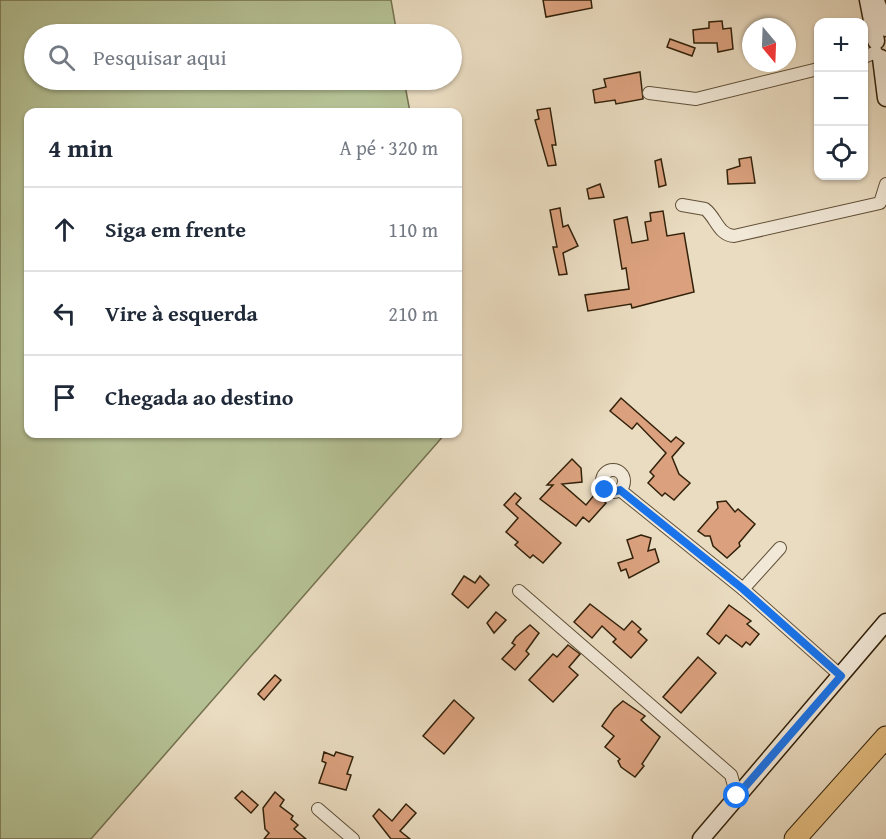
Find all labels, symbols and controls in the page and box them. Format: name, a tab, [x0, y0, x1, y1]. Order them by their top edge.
north arrow	[742, 18, 796, 72]
map controls	[814, 18, 868, 180]
button: +	[814, 18, 868, 72]
search box	[24, 24, 462, 90]
icon: search	[45, 41, 78, 74]
text: Pesquisar aqui	[93, 41, 227, 73]
button: −	[814, 72, 868, 126]
button: locate	[814, 126, 868, 180]
text: 4 min	[48, 128, 113, 167]
text: A pé · 320 m	[340, 133, 438, 162]
icon: ahead	[48, 213, 81, 246]
text: Siga em frente	[105, 213, 246, 245]
text: 110 m	[388, 215, 438, 244]
icon: left	[48, 297, 81, 330]
text: Vire à esquerda	[105, 297, 258, 329]
text: 210 m	[388, 299, 438, 328]
icon: arrive	[48, 381, 81, 414]
text: Chegada ao destino	[105, 381, 293, 413]
route end	[591, 476, 617, 502]
route start	[723, 782, 749, 808]

